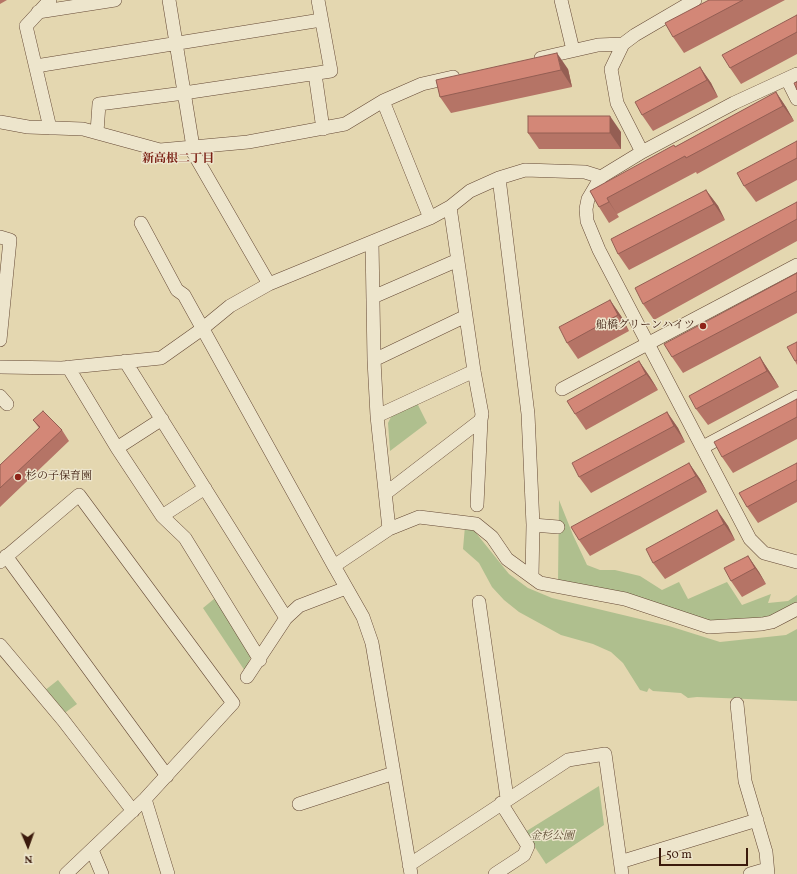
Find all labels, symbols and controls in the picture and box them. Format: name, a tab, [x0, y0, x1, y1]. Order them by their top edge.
district label: 新高根二丁目	[142, 153, 214, 167]
place label: 船橋グリーンハイツ	[596, 319, 695, 333]
marker: 船橋グリーンハイツ	[698, 321, 708, 331]
place label: 杉の子保育園	[26, 470, 92, 484]
marker: 杉の子保育園	[13, 472, 23, 482]
north arrow	[8, 826, 48, 866]
park label: 金杉公園	[530, 830, 574, 844]
scale bar	[661, 840, 750, 866]
text: 50 m	[666, 847, 692, 863]
text: N	[24, 851, 33, 866]

